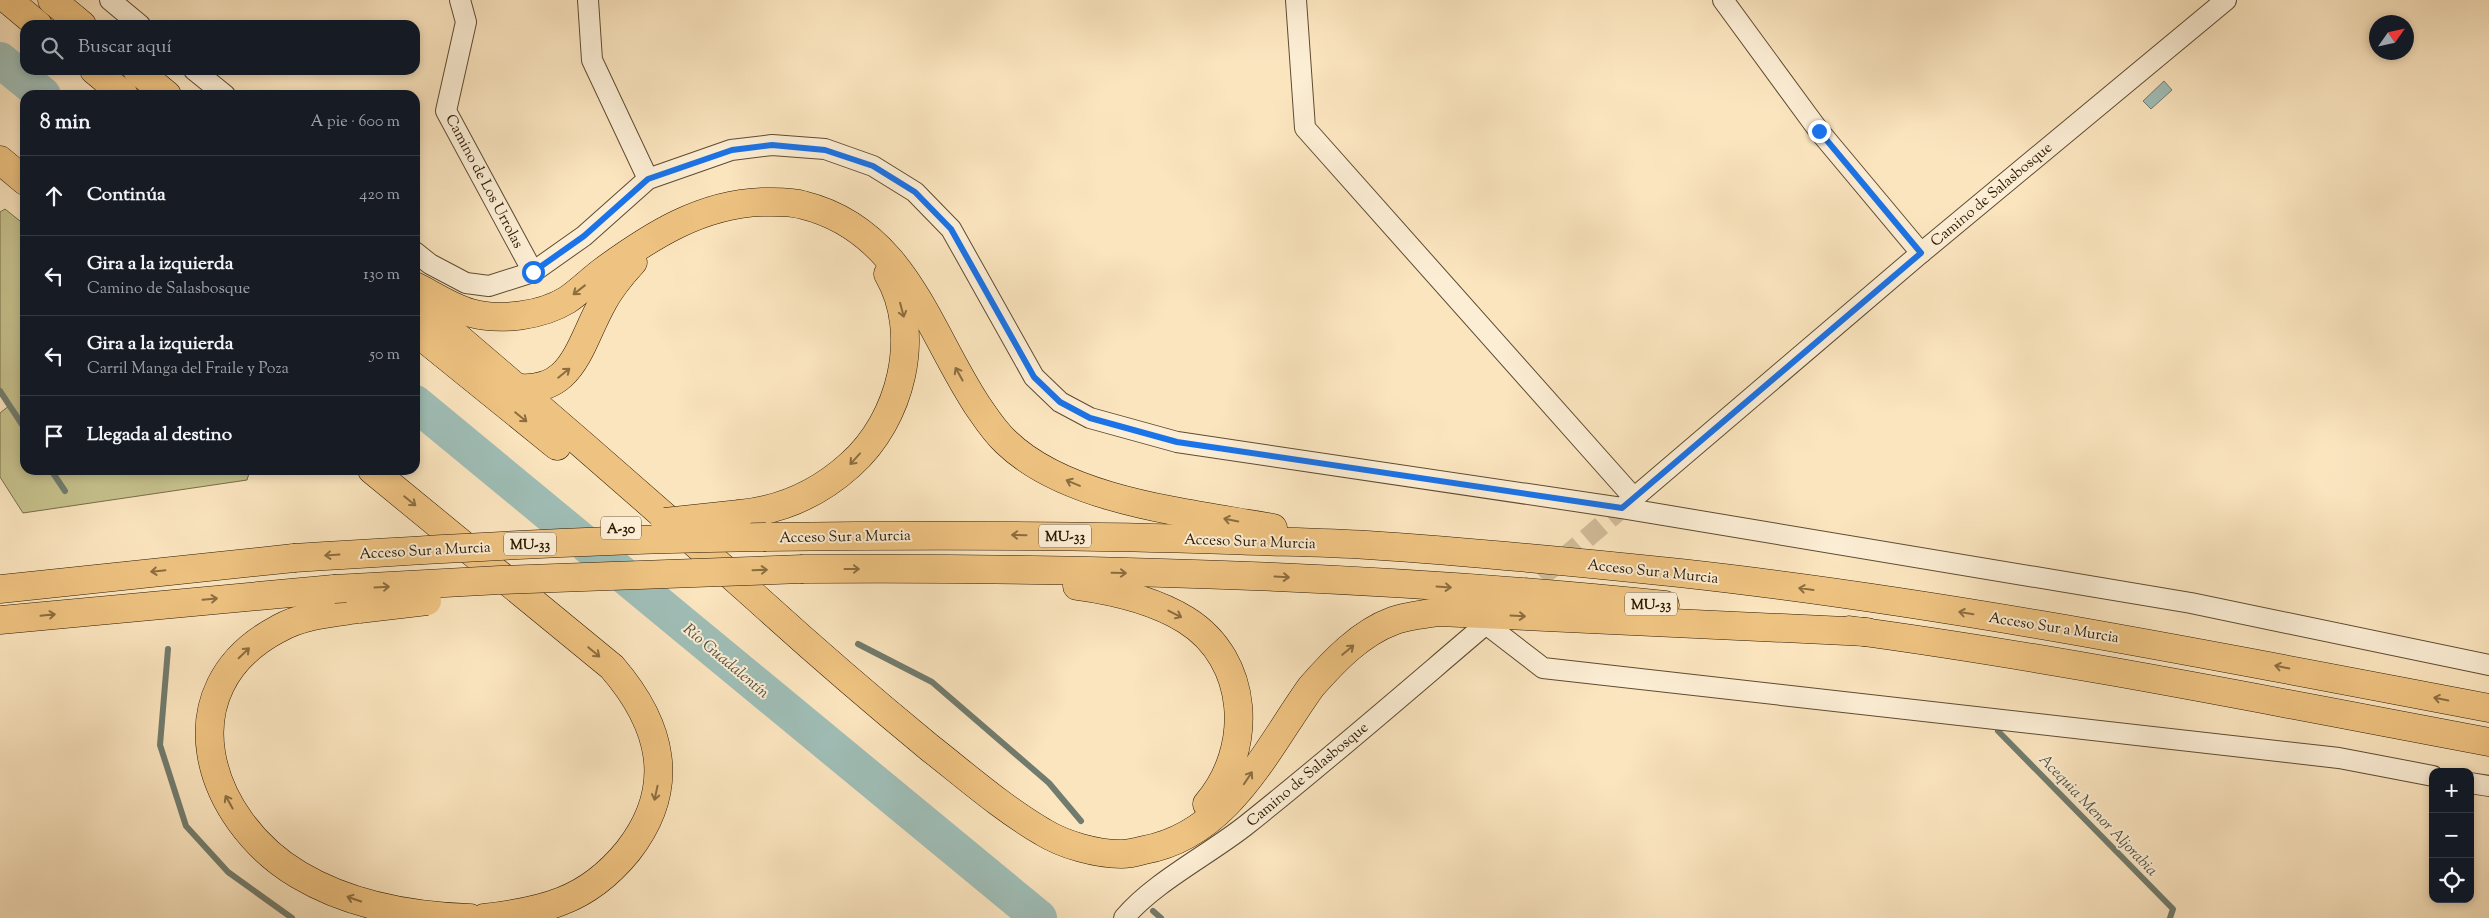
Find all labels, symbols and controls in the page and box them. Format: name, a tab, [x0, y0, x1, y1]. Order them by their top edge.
north arrow	[2369, 15, 2414, 60]
search box	[20, 20, 420, 75]
icon: search	[38, 34, 66, 62]
text: Buscar aquí	[78, 34, 172, 61]
text: 8 min	[40, 108, 91, 138]
text: A pie · 600 m	[310, 111, 400, 134]
street label: Camino de Los Urrolas	[439, 111, 528, 253]
route end	[1808, 120, 1831, 143]
street label: Camino de Salasbosque	[1927, 138, 2057, 252]
icon: ahead	[40, 182, 68, 210]
text: Continúa	[87, 182, 166, 209]
text: 420 m	[359, 184, 400, 207]
text: Gira a la izquierda	[87, 251, 233, 278]
route start	[522, 261, 545, 284]
icon: left	[40, 262, 68, 290]
text: 130 m	[363, 264, 400, 287]
text: Camino de Salasbosque	[87, 278, 250, 301]
one-way arrow	[572, 285, 586, 295]
one-way arrow	[898, 302, 907, 318]
text: Gira a la izquierda	[87, 331, 233, 358]
icon: left	[40, 342, 68, 370]
text: 50 m	[369, 344, 400, 367]
text: Carril Manga del Fraile y Poza	[87, 358, 289, 381]
one-way arrow	[557, 367, 570, 378]
one-way arrow	[953, 367, 963, 382]
one-way arrow	[514, 411, 527, 422]
icon: arrive	[40, 422, 68, 450]
text: Llegada al destino	[87, 422, 232, 449]
one-way arrow	[849, 453, 861, 466]
one-way arrow	[1066, 478, 1081, 487]
one-way arrow	[403, 495, 416, 506]
one-way arrow	[1224, 515, 1240, 525]
road number: A-30	[601, 516, 641, 540]
road number: MU-33	[1039, 524, 1091, 548]
street label: Acceso Sur a Murcia	[779, 526, 911, 549]
one-way arrow	[1011, 530, 1028, 540]
street label: Acceso Sur a Murcia	[1184, 530, 1316, 555]
road number: MU-33	[504, 532, 556, 556]
street label: Acceso Sur a Murcia	[359, 538, 491, 565]
one-way arrow	[325, 551, 341, 560]
street label: Acceso Sur a Murcia	[1586, 555, 1719, 590]
one-way arrow	[844, 564, 860, 574]
one-way arrow	[151, 566, 167, 576]
one-way arrow	[752, 566, 768, 575]
one-way arrow	[1111, 568, 1127, 578]
one-way arrow	[1273, 572, 1289, 581]
one-way arrow	[374, 582, 390, 591]
one-way arrow	[1436, 582, 1452, 591]
one-way arrow	[1798, 584, 1814, 594]
road number: MU-33	[1625, 592, 1677, 616]
one-way arrow	[202, 595, 218, 604]
one-way arrow	[1959, 608, 1975, 618]
street label: Acceso Sur a Murcia	[1987, 608, 2120, 649]
one-way arrow	[40, 610, 56, 620]
one-way arrow	[1167, 610, 1182, 619]
one-way arrow	[1509, 611, 1525, 620]
water label: Río Guadalentín	[677, 619, 774, 705]
one-way arrow	[1341, 645, 1354, 656]
one-way arrow	[238, 647, 251, 659]
one-way arrow	[588, 647, 601, 658]
one-way arrow	[2274, 662, 2290, 672]
one-way arrow	[2433, 693, 2449, 703]
street label: Camino de Salasbosque	[1243, 718, 1373, 832]
water label: Acequia Menor Aljorabia	[2032, 749, 2162, 882]
map controls	[2429, 768, 2474, 903]
button: +	[2429, 768, 2474, 813]
one-way arrow	[1243, 771, 1253, 785]
one-way arrow	[651, 785, 661, 801]
one-way arrow	[223, 796, 233, 810]
button: −	[2429, 813, 2474, 858]
button: locate	[2429, 858, 2474, 903]
one-way arrow	[346, 894, 362, 904]

